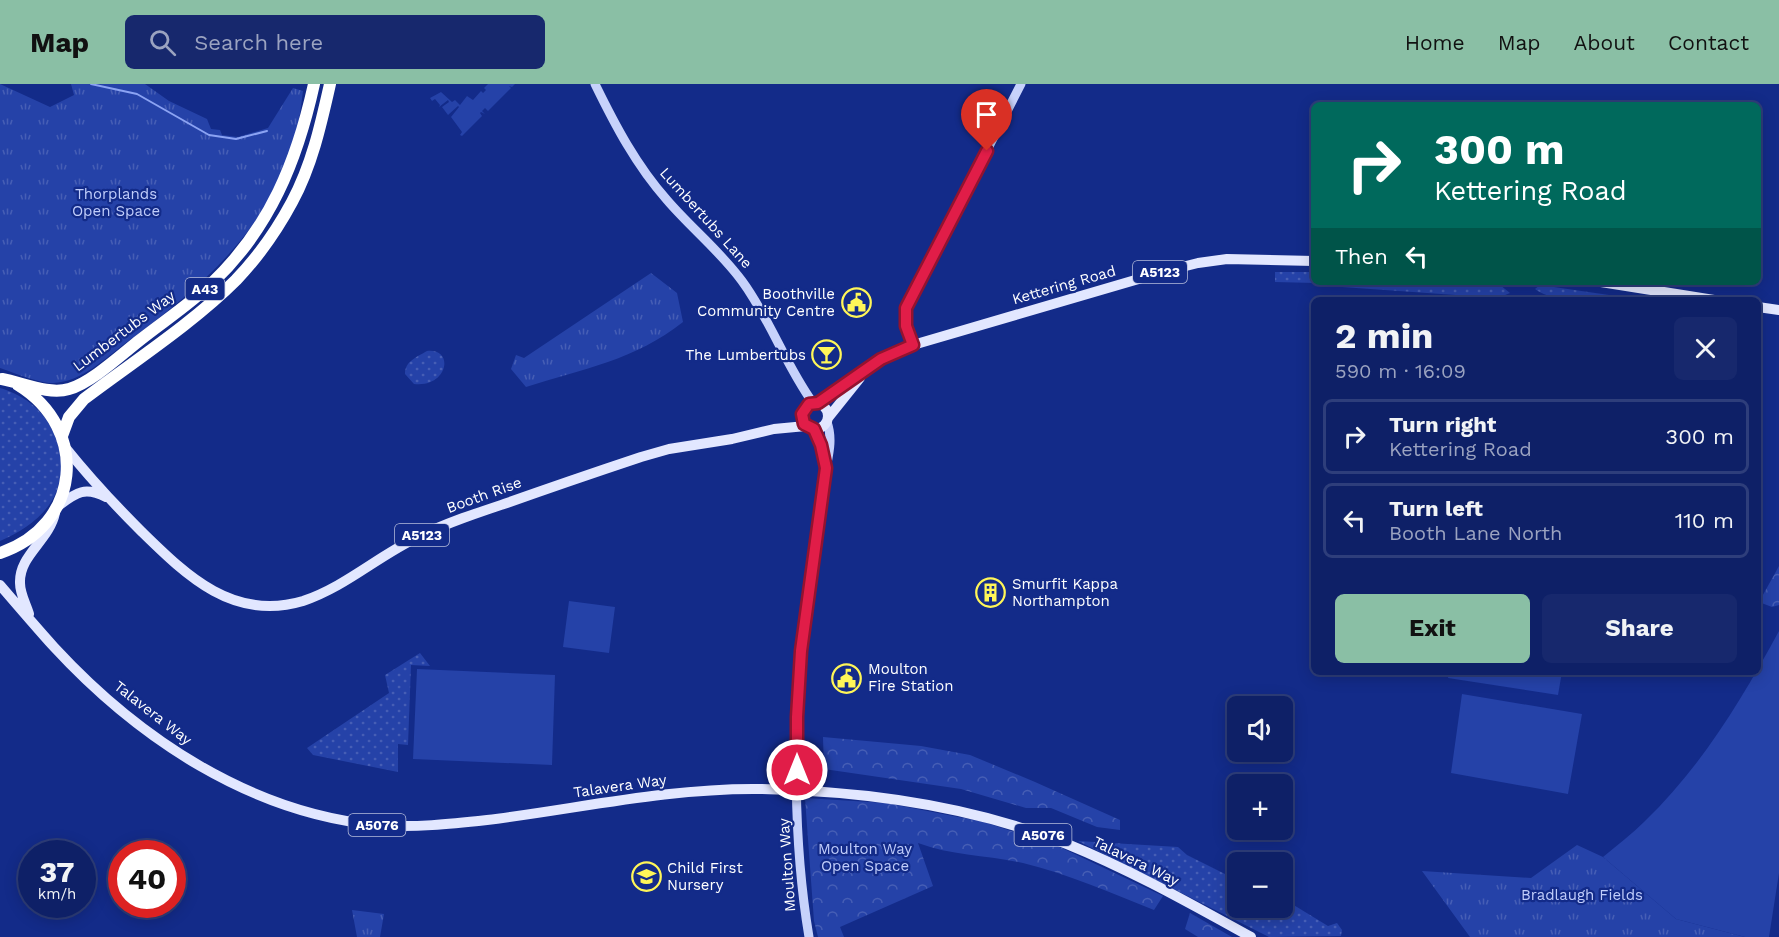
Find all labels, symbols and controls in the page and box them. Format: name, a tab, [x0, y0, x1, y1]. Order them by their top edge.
search box	[125, 15, 545, 69]
text: Map	[30, 26, 89, 59]
icon: search	[146, 26, 179, 59]
text: Search here	[194, 30, 323, 55]
text: Home	[1405, 30, 1465, 55]
text: Map	[1498, 30, 1541, 55]
text: About	[1574, 30, 1635, 55]
text: Contact	[1668, 30, 1749, 55]
pin	[961, 89, 1012, 151]
icon: arrive	[970, 98, 1003, 131]
text: 300 m	[1434, 125, 1565, 174]
icon: right	[1335, 126, 1413, 204]
street label: Lumbertubs Lane	[656, 164, 756, 272]
text: Kettering Road	[1434, 175, 1627, 207]
park label: Thorplands Open Space	[72, 185, 160, 220]
icon: left	[1400, 240, 1433, 273]
text: Then	[1335, 244, 1388, 269]
road number: A5123	[1133, 261, 1187, 283]
street label: Kettering Road	[1010, 262, 1118, 308]
road number: A43	[186, 278, 224, 300]
place label: Boothville Community Centre	[697, 285, 835, 320]
street label: Lumbertubs Way	[69, 287, 179, 375]
public building icon: Boothville Community Centre	[840, 287, 872, 319]
text: 2 min	[1335, 315, 1433, 357]
button: close	[1674, 317, 1737, 380]
bar icon: The Lumbertubs	[811, 339, 843, 371]
place label: The Lumbertubs	[685, 346, 806, 364]
text: 590 m · 16:09	[1335, 359, 1466, 383]
text: Turn right	[1389, 412, 1496, 437]
icon: right	[1338, 420, 1371, 453]
text: 300 m	[1665, 424, 1734, 449]
text: Kettering Road	[1389, 437, 1532, 461]
street label: Booth Rise	[444, 473, 524, 517]
text: Turn left	[1389, 496, 1483, 521]
icon: left	[1338, 504, 1371, 537]
text: 110 m	[1675, 508, 1734, 533]
text: Booth Lane North	[1389, 521, 1562, 545]
road number: A5123	[395, 524, 449, 546]
place label: Smurfit Kappa Northampton	[1012, 575, 1118, 610]
building icon: Smurfit Kappa Northampton	[975, 577, 1007, 609]
button: Exit	[1335, 594, 1530, 663]
button: Share	[1542, 594, 1737, 663]
place label: Moulton Fire Station	[868, 660, 953, 695]
public building icon: Moulton Fire Station	[831, 662, 863, 694]
street label: Talavera Way	[111, 677, 196, 749]
map controls	[1227, 696, 1293, 918]
button: sound	[1227, 696, 1293, 762]
position arrow	[765, 738, 829, 802]
street label: Talavera Way	[572, 771, 668, 801]
button: +	[1227, 774, 1293, 840]
road number: A5076	[348, 814, 406, 836]
street label: Moulton Way	[775, 817, 799, 913]
road number: A5076	[1014, 824, 1072, 846]
street label: Talavera Way	[1090, 832, 1182, 890]
speed limit sign: 40	[108, 840, 186, 918]
park label: Moulton Way Open Space	[818, 840, 912, 875]
button: −	[1227, 852, 1293, 918]
text: 37	[39, 854, 75, 889]
place label: Child First Nursery	[667, 859, 744, 894]
school or university icon: Child First Nursery	[630, 861, 662, 893]
text: km/h	[38, 885, 76, 903]
park label: Bradlaugh Fields	[1521, 886, 1643, 904]

